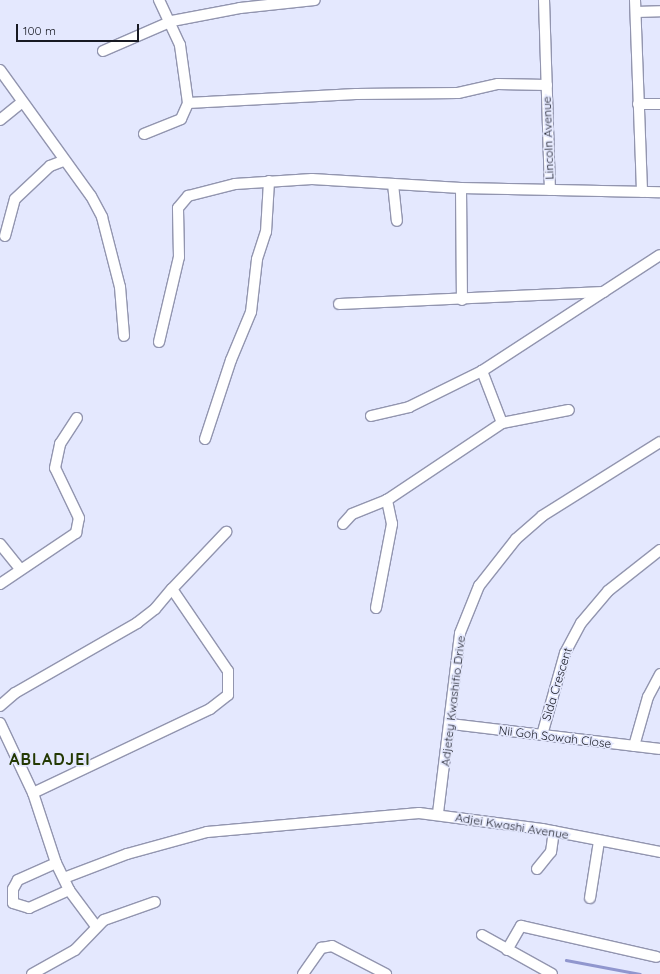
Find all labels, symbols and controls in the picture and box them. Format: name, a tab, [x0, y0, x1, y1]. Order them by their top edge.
scale bar	[18, 16, 141, 42]
text: 100 m	[23, 23, 56, 38]
street label: Lincoln Avenue	[539, 96, 557, 180]
street label: Adjetey Kwashifio Drive	[438, 635, 468, 767]
street label: Sida Crescent	[539, 646, 575, 722]
street label: Nii Goh Sowah Close	[498, 723, 612, 751]
district label: ABLADJEI	[9, 749, 91, 769]
street label: Adjei Kwashi Avenue	[454, 810, 570, 842]

